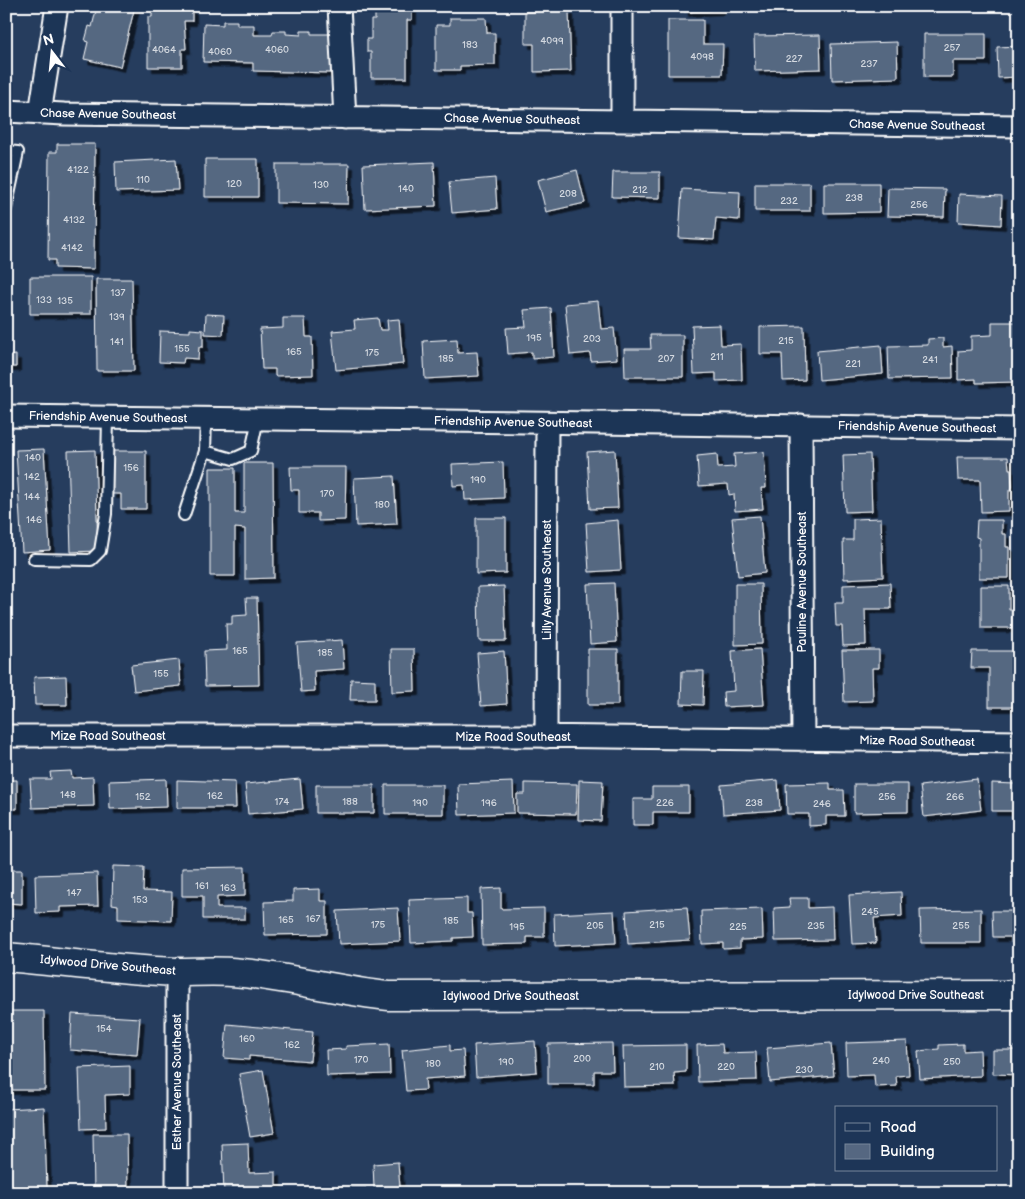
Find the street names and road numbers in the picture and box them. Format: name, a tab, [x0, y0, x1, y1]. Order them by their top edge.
street label: Chase Avenue Southeast	[40, 106, 176, 123]
street label: Chase Avenue Southeast	[444, 111, 580, 128]
street label: Chase Avenue Southeast	[849, 117, 985, 134]
street label: Friendship Avenue Southeast	[29, 409, 188, 426]
street label: Friendship Avenue Southeast	[434, 414, 593, 431]
street label: Friendship Avenue Southeast	[838, 419, 997, 436]
street label: Pauline Avenue Southeast	[795, 511, 810, 652]
street label: Lilly Avenue Southeast	[540, 519, 555, 640]
street label: Mize Road Southeast	[50, 729, 166, 744]
street label: Mize Road Southeast	[455, 730, 571, 745]
street label: Mize Road Southeast	[859, 733, 975, 750]
street label: Idylwood Drive Southeast	[39, 952, 177, 979]
street label: Idylwood Drive Southeast	[848, 988, 984, 1003]
street label: Idylwood Drive Southeast	[443, 989, 579, 1004]
street label: Esther Avenue Southeast	[170, 1013, 185, 1150]

